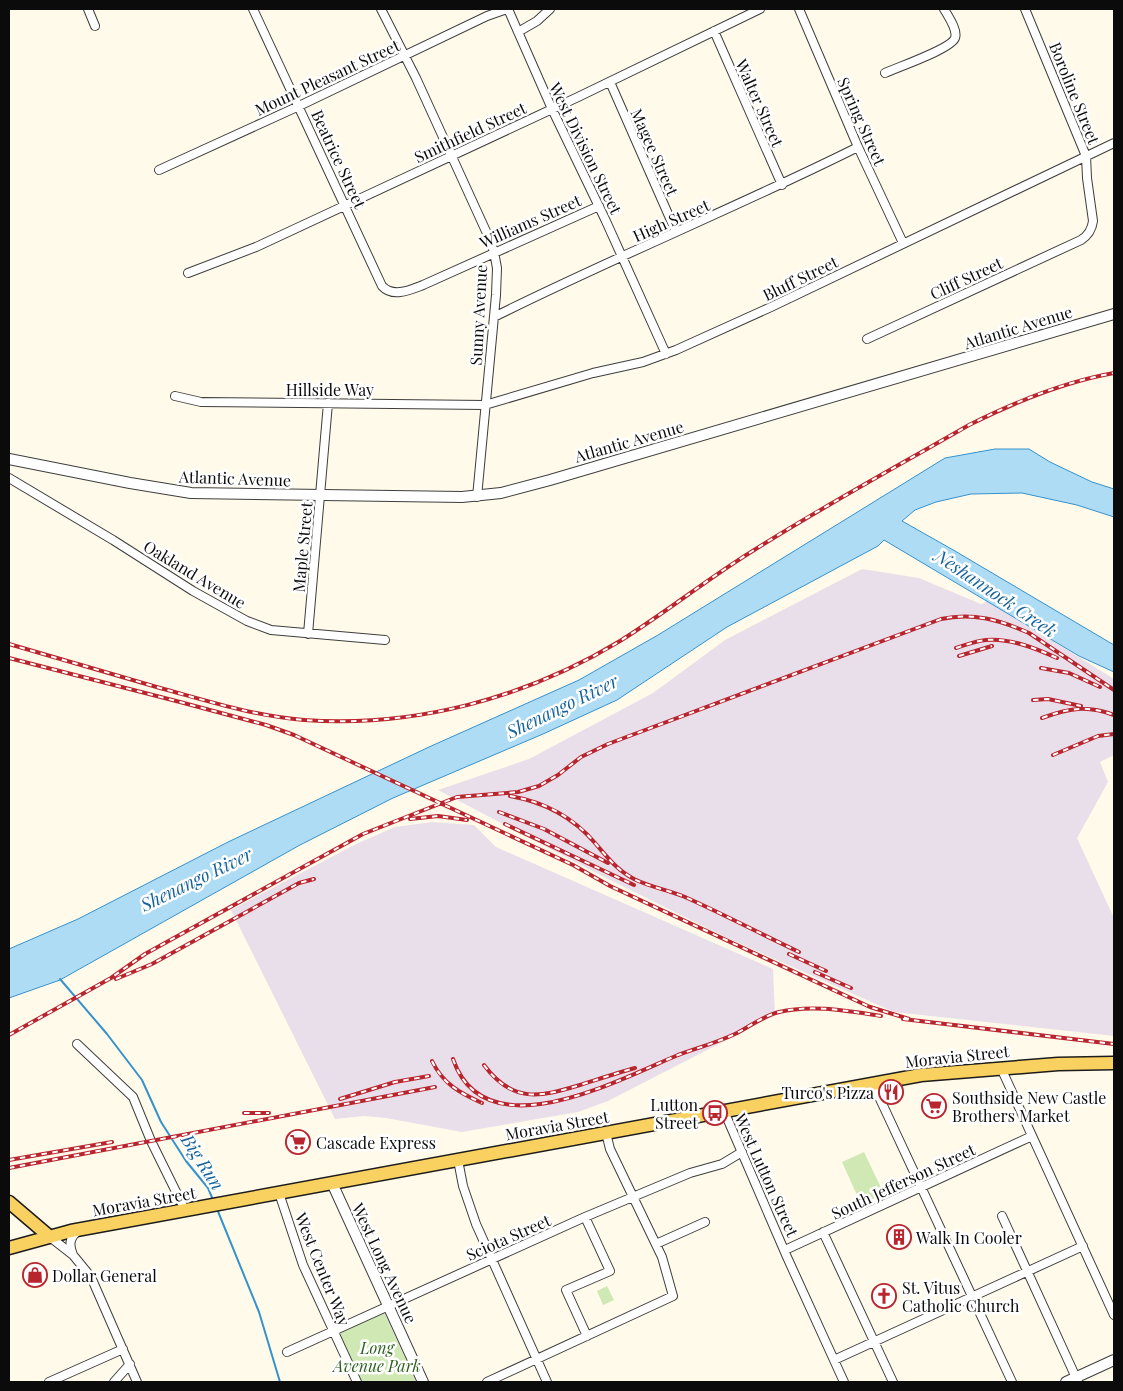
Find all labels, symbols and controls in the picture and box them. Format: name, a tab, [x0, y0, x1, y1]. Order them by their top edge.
street label: Mount Pleasant Street	[251, 34, 403, 120]
street label: Boroline Street	[1045, 39, 1105, 147]
street label: Walter Street	[731, 55, 789, 150]
street label: Spring Street	[833, 74, 891, 169]
street label: West Division Street	[545, 78, 627, 218]
street label: Smithfield Street	[411, 97, 530, 167]
street label: Magee Street	[626, 105, 684, 199]
street label: Beatrice Street	[307, 106, 371, 212]
street label: Williams Street	[475, 189, 584, 253]
street label: High Street	[629, 194, 713, 246]
street label: Bluff Street	[759, 251, 841, 305]
street label: Cliff Street	[926, 252, 1006, 304]
street label: Sunny Avenue	[465, 264, 491, 366]
street label: Atlantic Avenue	[960, 301, 1075, 354]
street label: Hillside Way	[286, 379, 374, 400]
street label: Atlantic Avenue	[571, 415, 686, 467]
street label: Atlantic Avenue	[178, 466, 291, 490]
street label: Maple Street	[288, 501, 316, 593]
street label: Oakland Avenue	[140, 535, 250, 613]
water label: Neshannock Creek	[929, 542, 1061, 643]
water label: Shenango River	[501, 668, 623, 744]
water label: Shenango River	[135, 841, 257, 917]
street label: Moravia Street	[904, 1040, 1010, 1072]
restaurant icon: Turco's Pizza	[878, 1079, 904, 1105]
place label: Turco's Pizza	[781, 1082, 874, 1103]
place label: Southside New Castle Brothers Market	[952, 1087, 1106, 1126]
supermarket icon: Southside New Castle Brothers Market	[921, 1093, 947, 1119]
place label: Lutton Street	[650, 1094, 698, 1133]
bus stop icon: Lutton Street	[702, 1100, 728, 1126]
street label: Moravia Street	[504, 1106, 611, 1144]
street label: West Lutton Street	[730, 1109, 804, 1240]
water label: Big Run	[175, 1129, 230, 1195]
supermarket icon: Cascade Express	[285, 1129, 311, 1155]
place label: Cascade Express	[316, 1132, 436, 1153]
street label: South Jefferson Street	[828, 1138, 979, 1224]
street label: Moravia Street	[91, 1182, 198, 1220]
street label: West Long Avenue	[348, 1199, 422, 1326]
street label: West Center Way	[290, 1208, 355, 1329]
street label: Sciota Street	[462, 1209, 554, 1265]
building icon: Walk In Cooler	[886, 1224, 912, 1250]
place label: Walk In Cooler	[915, 1227, 1022, 1248]
shop icon: Dollar General	[22, 1262, 48, 1288]
place label: Dollar General	[52, 1265, 157, 1286]
place label: St. Vitus Catholic Church	[902, 1277, 1020, 1316]
church icon: St. Vitus Catholic Church	[871, 1283, 897, 1309]
park label: Long Avenue Park	[331, 1337, 421, 1376]

